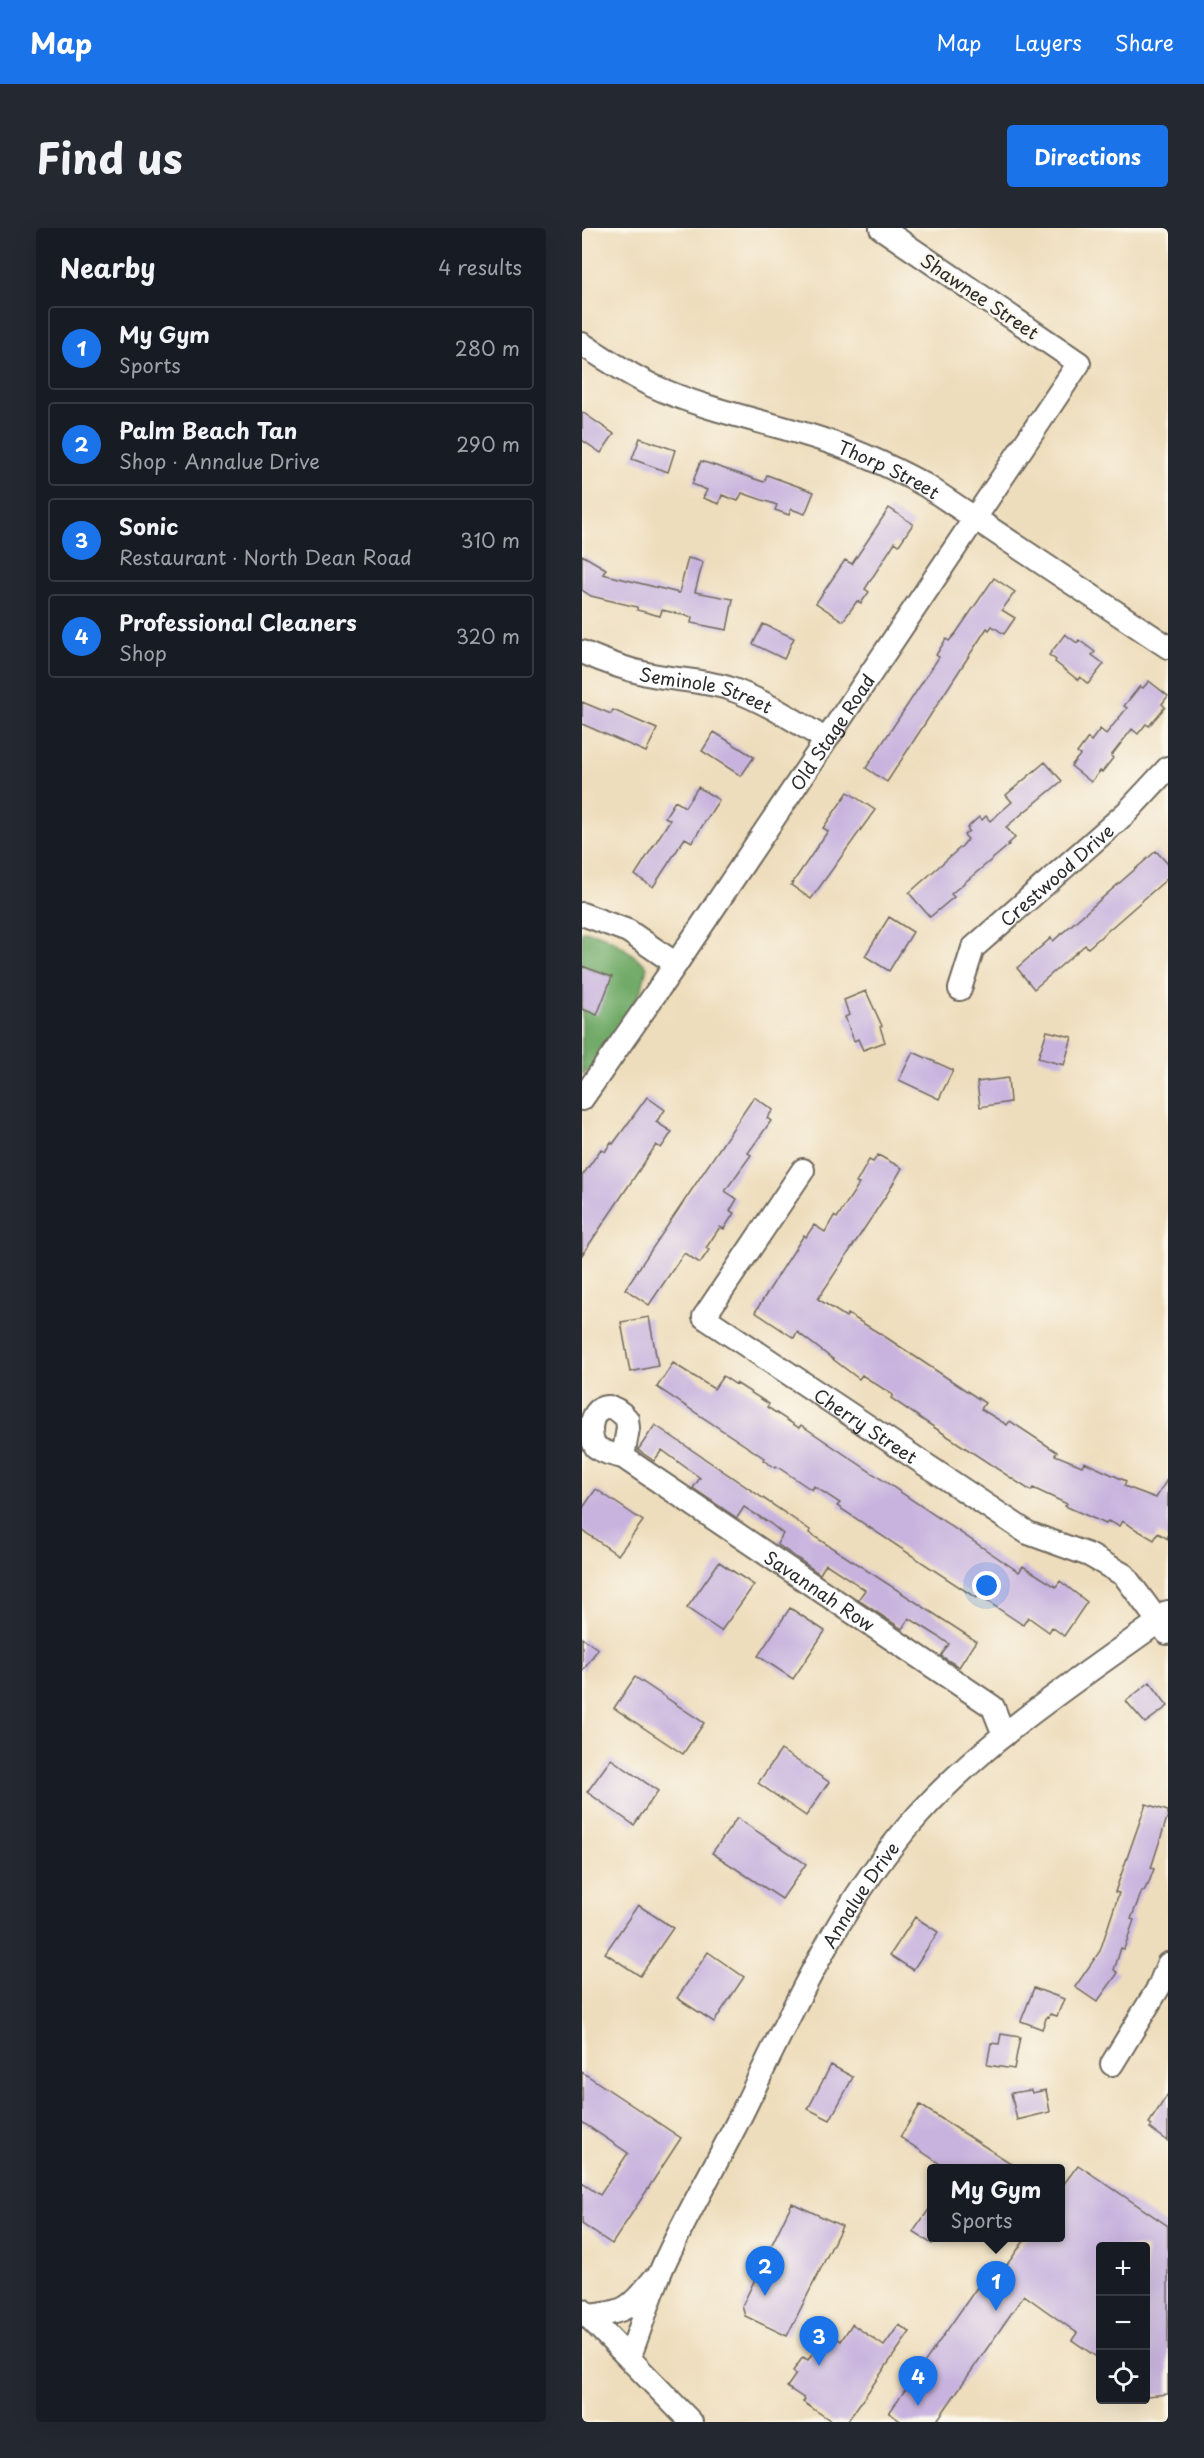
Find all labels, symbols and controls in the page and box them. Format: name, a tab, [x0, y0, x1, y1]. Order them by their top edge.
text: Map	[30, 21, 92, 64]
text: Map	[937, 26, 981, 58]
text: Layers	[1014, 26, 1082, 58]
text: Share	[1115, 26, 1174, 58]
text: Find us	[36, 125, 183, 188]
button: Directions	[1007, 125, 1168, 187]
street label: Shawnee Street	[915, 246, 1045, 346]
text: Nearby	[60, 248, 155, 287]
text: 4 results	[438, 252, 522, 282]
text: My Gym	[119, 317, 210, 350]
text: 1	[77, 333, 86, 363]
text: 280 m	[455, 333, 520, 363]
text: Sports	[119, 350, 181, 380]
text: Palm Beach Tan	[119, 413, 297, 446]
text: 2	[74, 429, 89, 459]
text: 290 m	[456, 429, 520, 459]
street label: Thorp Street	[834, 433, 945, 505]
text: Shop · Annalue Drive	[119, 446, 320, 476]
text: Sonic	[119, 509, 178, 542]
text: 3	[75, 525, 88, 555]
text: 310 m	[460, 525, 520, 555]
text: Restaurant · North Dean Road	[119, 542, 412, 572]
text: Professional Cleaners	[119, 605, 357, 638]
text: 4	[75, 621, 88, 651]
text: 320 m	[456, 621, 520, 651]
text: Shop	[119, 638, 167, 668]
street label: Seminole Street	[637, 659, 778, 719]
street label: Old Stage Road	[783, 668, 881, 796]
street label: Crestwood Drive	[993, 817, 1119, 932]
street label: Cherry Street	[809, 1381, 923, 1469]
street label: Savannah Row	[759, 1543, 881, 1637]
your location	[972, 1571, 1001, 1600]
street label: Annalue Drive	[815, 1835, 905, 1952]
popup	[927, 2164, 1065, 2242]
text: My Gym	[951, 2172, 1041, 2205]
text: Sports	[951, 2205, 1012, 2235]
map controls	[1096, 2242, 1150, 2404]
button: +	[1096, 2242, 1150, 2296]
pin: 2	[746, 2246, 784, 2296]
pin: 1	[976, 2262, 1016, 2311]
button: −	[1096, 2296, 1150, 2350]
pin: 3	[800, 2316, 838, 2366]
button: locate	[1096, 2350, 1150, 2404]
pin: 4	[898, 2356, 938, 2406]

